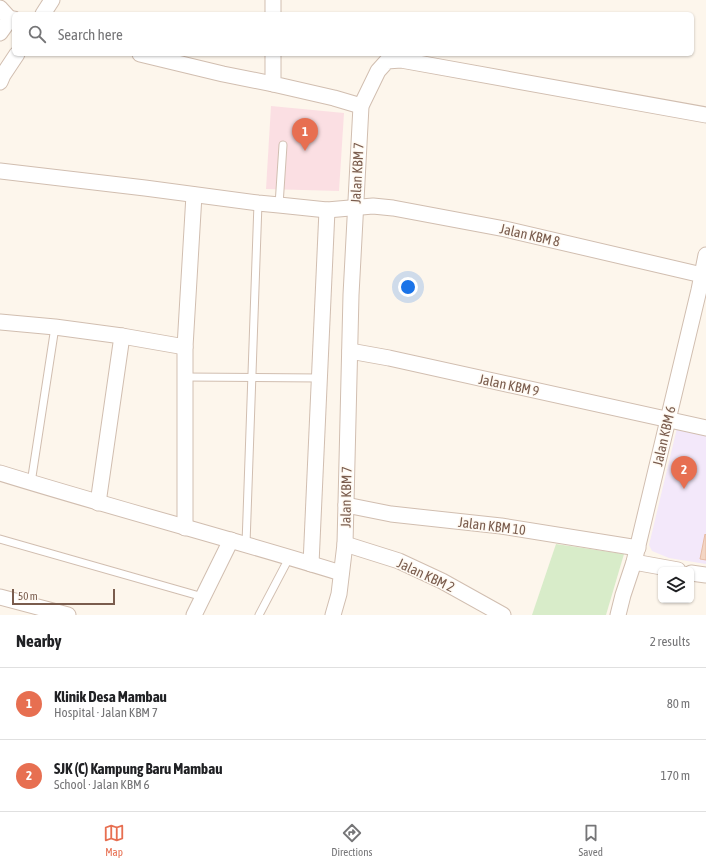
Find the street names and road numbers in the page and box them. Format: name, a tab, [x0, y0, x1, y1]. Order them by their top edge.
street label: Jalan KBM 7	[347, 142, 367, 204]
street label: Jalan KBM 8	[498, 220, 562, 250]
street label: Jalan KBM 9	[477, 371, 541, 399]
street label: Jalan KBM 6	[649, 404, 679, 468]
street label: Jalan KBM 7	[337, 466, 355, 528]
street label: Jalan KBM 10	[457, 514, 527, 538]
street label: Jalan KBM 2	[395, 555, 457, 595]

